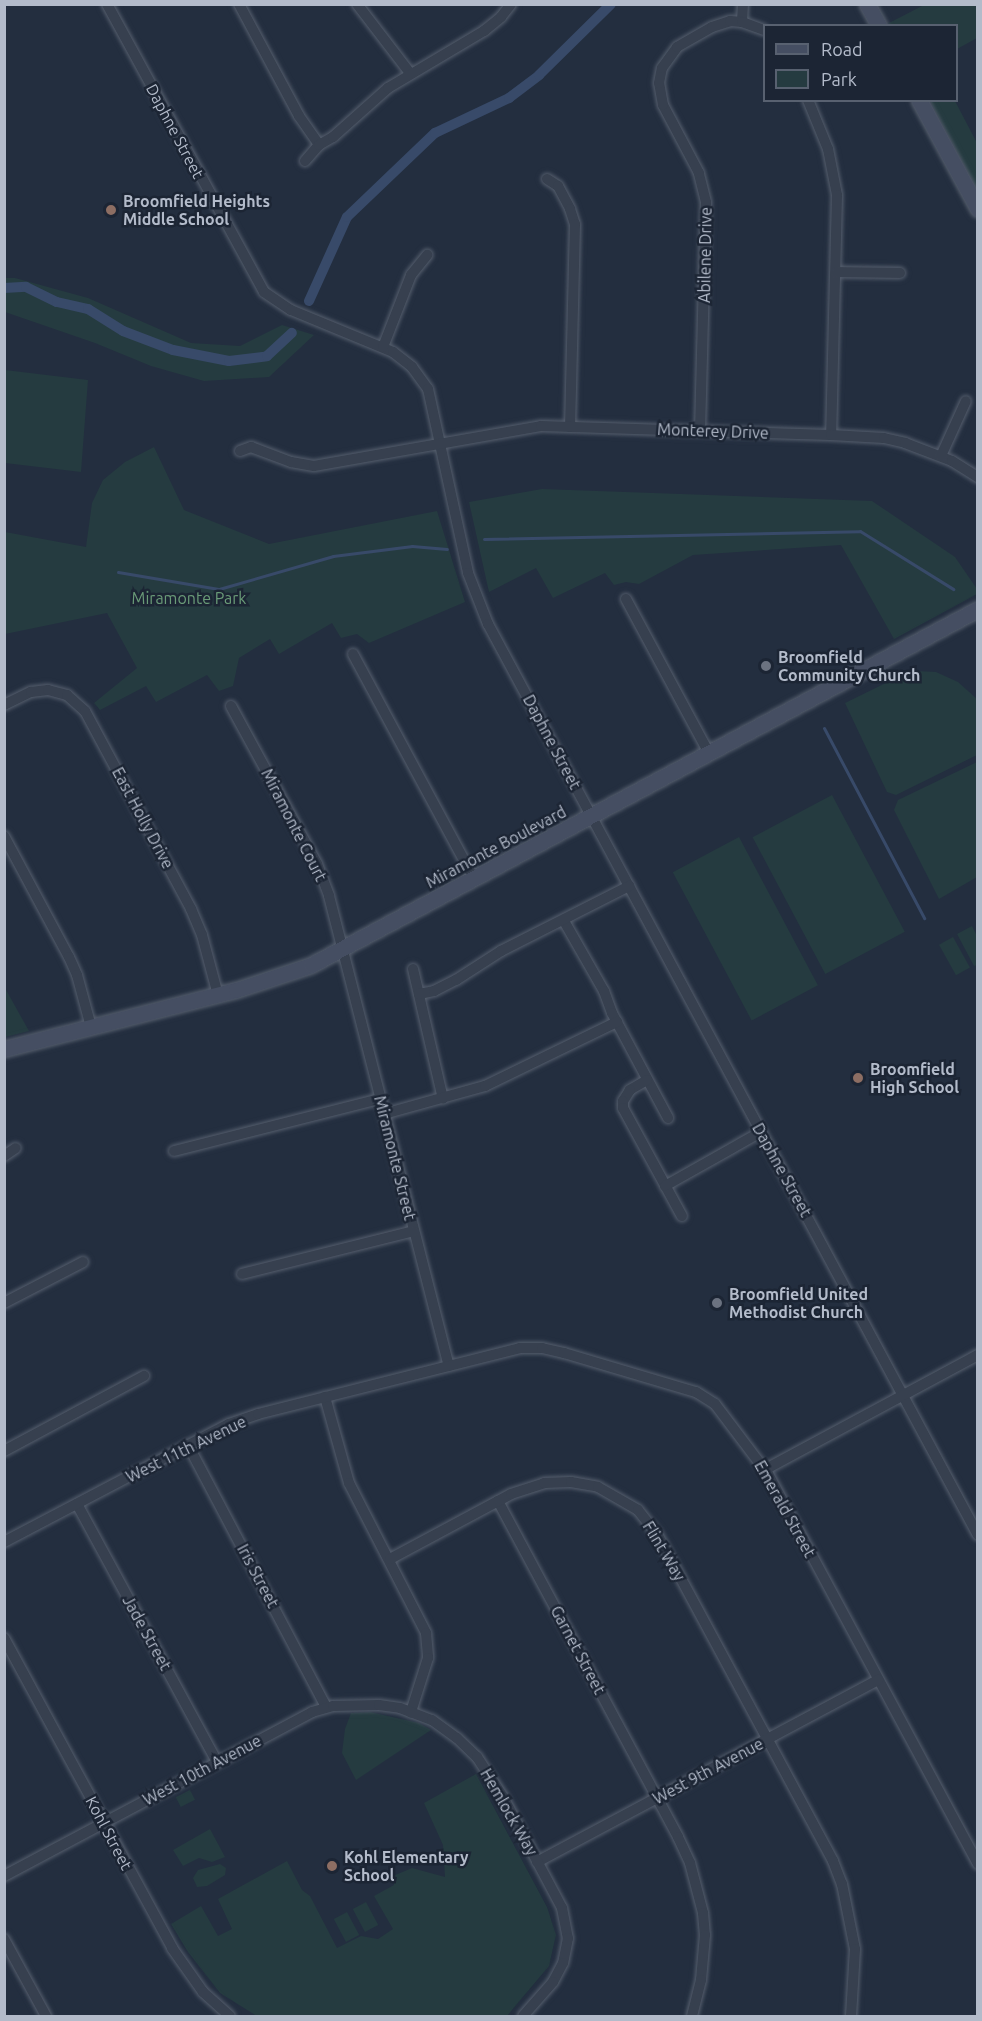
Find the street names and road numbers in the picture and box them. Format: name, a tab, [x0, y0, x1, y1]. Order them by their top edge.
street label: Daphne Street	[142, 80, 208, 182]
street label: Abilene Drive	[695, 207, 715, 303]
street label: Monterey Drive	[657, 419, 769, 443]
street label: Daphne Street	[519, 691, 585, 793]
street label: East Holly Drive	[108, 764, 178, 872]
street label: Miramonte Court	[257, 766, 331, 884]
street label: Miramonte Boulevard	[423, 802, 569, 892]
street label: Miramonte Street	[370, 1094, 420, 1222]
street label: Daphne Street	[748, 1120, 816, 1220]
street label: West 11th Avenue	[123, 1412, 249, 1486]
street label: Emerald Street	[750, 1457, 820, 1561]
street label: Flint Way	[639, 1518, 689, 1584]
street label: Iris Street	[233, 1541, 283, 1611]
street label: Jade Street	[119, 1592, 175, 1674]
street label: Garnet Street	[547, 1602, 609, 1698]
street label: West 10th Avenue	[140, 1731, 264, 1809]
street label: West 9th Avenue	[649, 1734, 767, 1808]
street label: Hemlock Way	[476, 1765, 542, 1859]
street label: Kohl Street	[82, 1793, 136, 1873]

